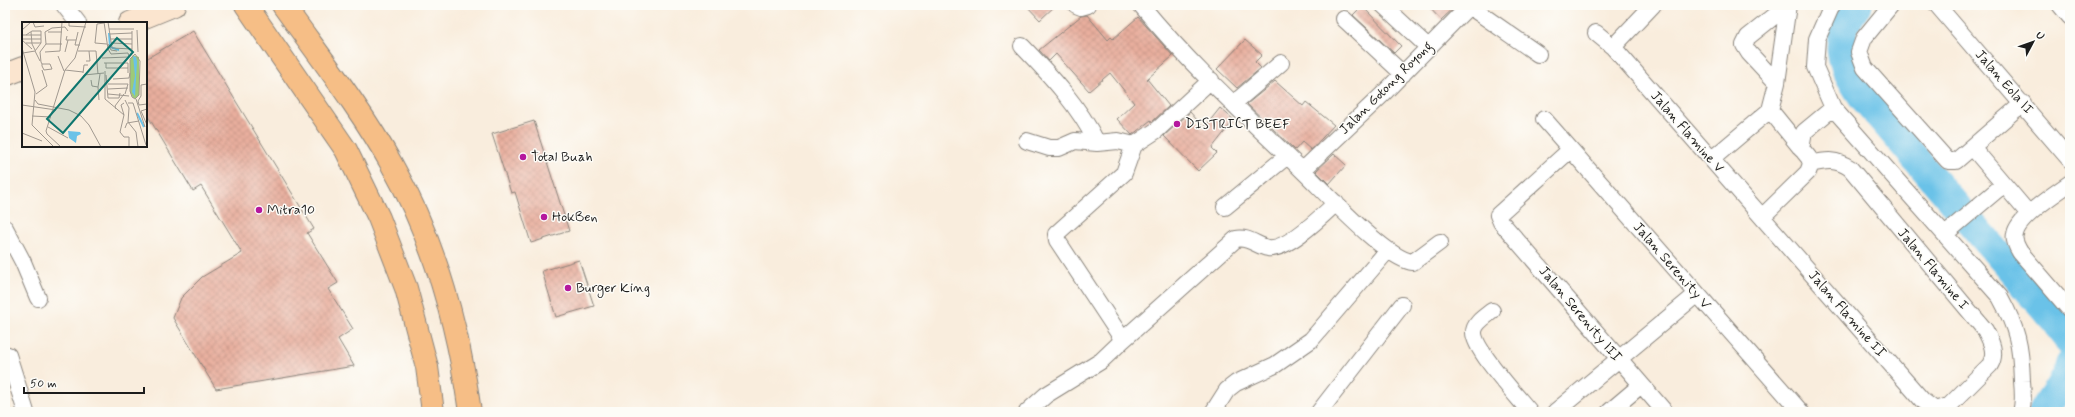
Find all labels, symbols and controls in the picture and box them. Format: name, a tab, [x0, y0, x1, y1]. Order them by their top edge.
inset map	[22, 22, 147, 147]
north arrow	[2013, 22, 2053, 62]
text: U	[2032, 29, 2047, 43]
street label: Jalan Gotong Royong	[1335, 37, 1438, 140]
street label: Jalan Eola II	[1971, 46, 2037, 118]
street label: Jalan Flamine V	[1646, 87, 1728, 177]
place label: DISTRICT BEEF	[1185, 115, 1290, 133]
marker: DISTRICT BEEF	[1172, 119, 1182, 129]
place label: Total Buah	[531, 148, 592, 166]
marker: Total Buah	[518, 152, 528, 162]
place label: Mitra10	[267, 201, 315, 219]
marker: Mitra10	[254, 205, 264, 215]
place label: HokBen	[552, 208, 598, 226]
marker: HokBen	[539, 212, 549, 222]
street label: Jalan Serenity V	[1629, 218, 1715, 314]
street label: Jalan Flamine I	[1893, 224, 1973, 314]
street label: Jalan Serenity III	[1535, 262, 1625, 366]
street label: Jalan Flamine II	[1804, 267, 1890, 361]
place label: Burger King	[576, 279, 650, 298]
marker: Burger King	[563, 283, 573, 293]
scale bar	[24, 369, 144, 395]
text: 50 m	[30, 376, 57, 392]

